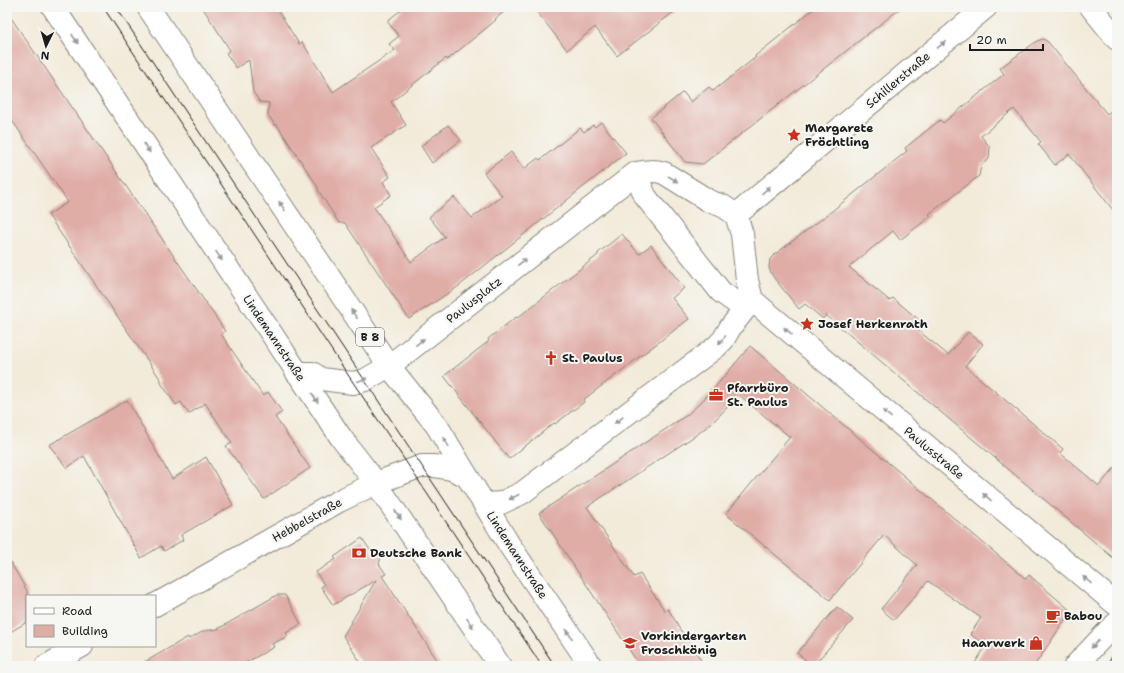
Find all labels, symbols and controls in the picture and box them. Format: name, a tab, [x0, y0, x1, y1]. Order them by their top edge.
north arrow	[26, 26, 66, 66]
scale bar	[970, 26, 1043, 52]
text: 20 m	[976, 32, 1007, 48]
one-way arrow	[71, 34, 79, 45]
one-way arrow	[936, 40, 946, 49]
text: N	[40, 48, 50, 63]
street label: Schillerstraße	[862, 48, 934, 112]
place label: Margarete Fröchtling	[805, 120, 873, 150]
place icon: Margarete Fröchtling	[786, 127, 802, 143]
one-way arrow	[143, 142, 151, 153]
one-way arrow	[668, 175, 678, 183]
one-way arrow	[760, 186, 771, 195]
one-way arrow	[278, 200, 285, 212]
one-way arrow	[215, 251, 223, 261]
one-way arrow	[517, 258, 528, 266]
street label: Paulusplatz	[443, 273, 505, 327]
street label: Lindemannstraße	[239, 292, 309, 385]
one-way arrow	[350, 308, 358, 319]
place icon: Josef Herkenrath	[799, 316, 815, 332]
place label: Josef Herkenrath	[818, 316, 928, 332]
one-way arrow	[782, 326, 793, 335]
road number: B 8	[356, 328, 384, 346]
one-way arrow	[717, 335, 726, 346]
one-way arrow	[414, 338, 425, 346]
church icon: St. Paulus	[543, 350, 559, 366]
place label: St. Paulus	[562, 350, 623, 366]
one-way arrow	[356, 377, 368, 383]
place label: Pfarrbüro St. Paulus	[727, 380, 789, 410]
office icon: Pfarrbüro St. Paulus	[708, 387, 724, 403]
one-way arrow	[311, 393, 319, 404]
one-way arrow	[882, 409, 893, 418]
one-way arrow	[614, 415, 624, 423]
street label: Paulusstraße	[900, 423, 968, 483]
one-way arrow	[443, 436, 450, 448]
one-way arrow	[982, 493, 993, 502]
street label: Hebbelstraße	[269, 494, 345, 546]
one-way arrow	[509, 494, 520, 500]
street label: Lindemannstraße	[483, 508, 551, 602]
one-way arrow	[394, 510, 402, 520]
bank icon: Deutsche Bank	[351, 545, 367, 561]
place label: Deutsche Bank	[370, 545, 462, 561]
one-way arrow	[1082, 576, 1092, 585]
legend	[26, 595, 156, 647]
text: Road	[62, 603, 93, 619]
cafe icon: Babou	[1045, 608, 1061, 624]
place label: Babou	[1064, 608, 1102, 624]
one-way arrow	[467, 617, 474, 629]
text: Building	[62, 623, 108, 639]
one-way arrow	[565, 628, 573, 639]
place label: Vorkindergarten Froschkönig	[641, 628, 746, 658]
school or university icon: Vorkindergarten Froschkönig	[622, 635, 638, 651]
place label: Haarwerk	[962, 635, 1025, 651]
shop icon: Haarwerk	[1028, 635, 1044, 651]
one-way arrow	[1091, 639, 1100, 649]

